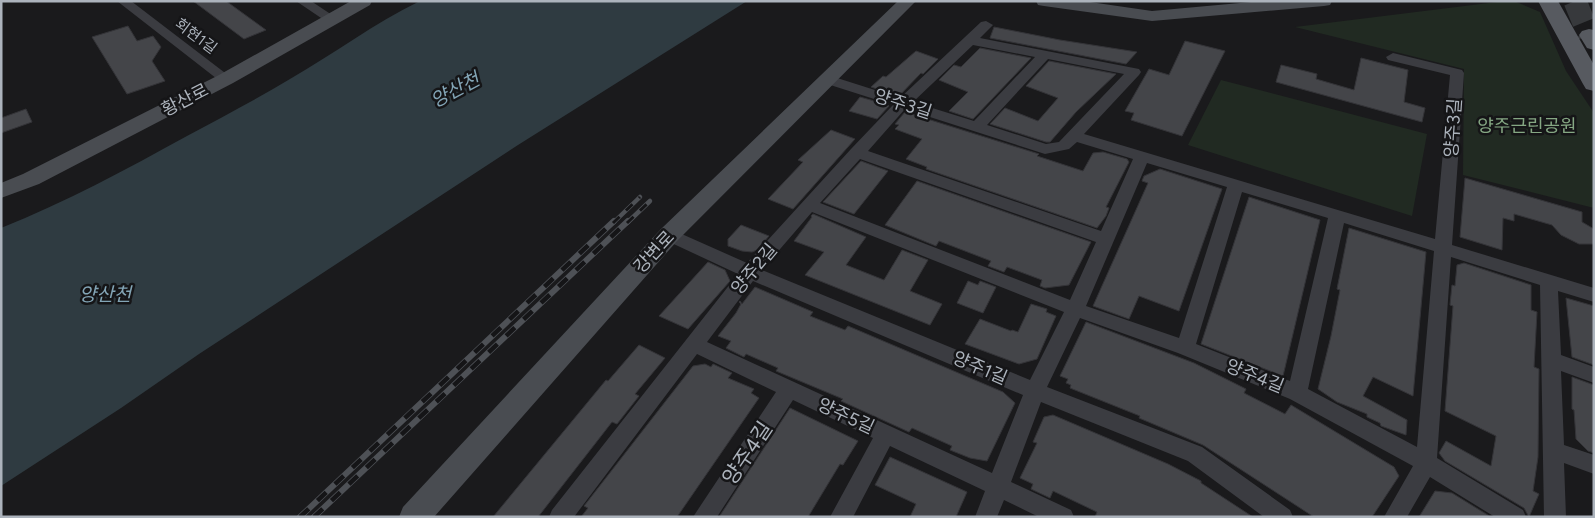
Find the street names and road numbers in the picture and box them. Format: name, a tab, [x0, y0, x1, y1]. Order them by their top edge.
street label: 회현1길	[172, 14, 220, 58]
street label: 황산로	[158, 79, 212, 121]
street label: 양주3길	[871, 84, 935, 124]
street label: 양주3길	[1440, 98, 1466, 158]
street label: 강변로	[629, 226, 679, 278]
street label: 양주2길	[726, 239, 782, 299]
street label: 양주1길	[949, 347, 1011, 389]
street label: 양주4길	[1223, 354, 1287, 398]
street label: 양주5길	[814, 393, 878, 439]
street label: 양주4길	[717, 417, 777, 489]

